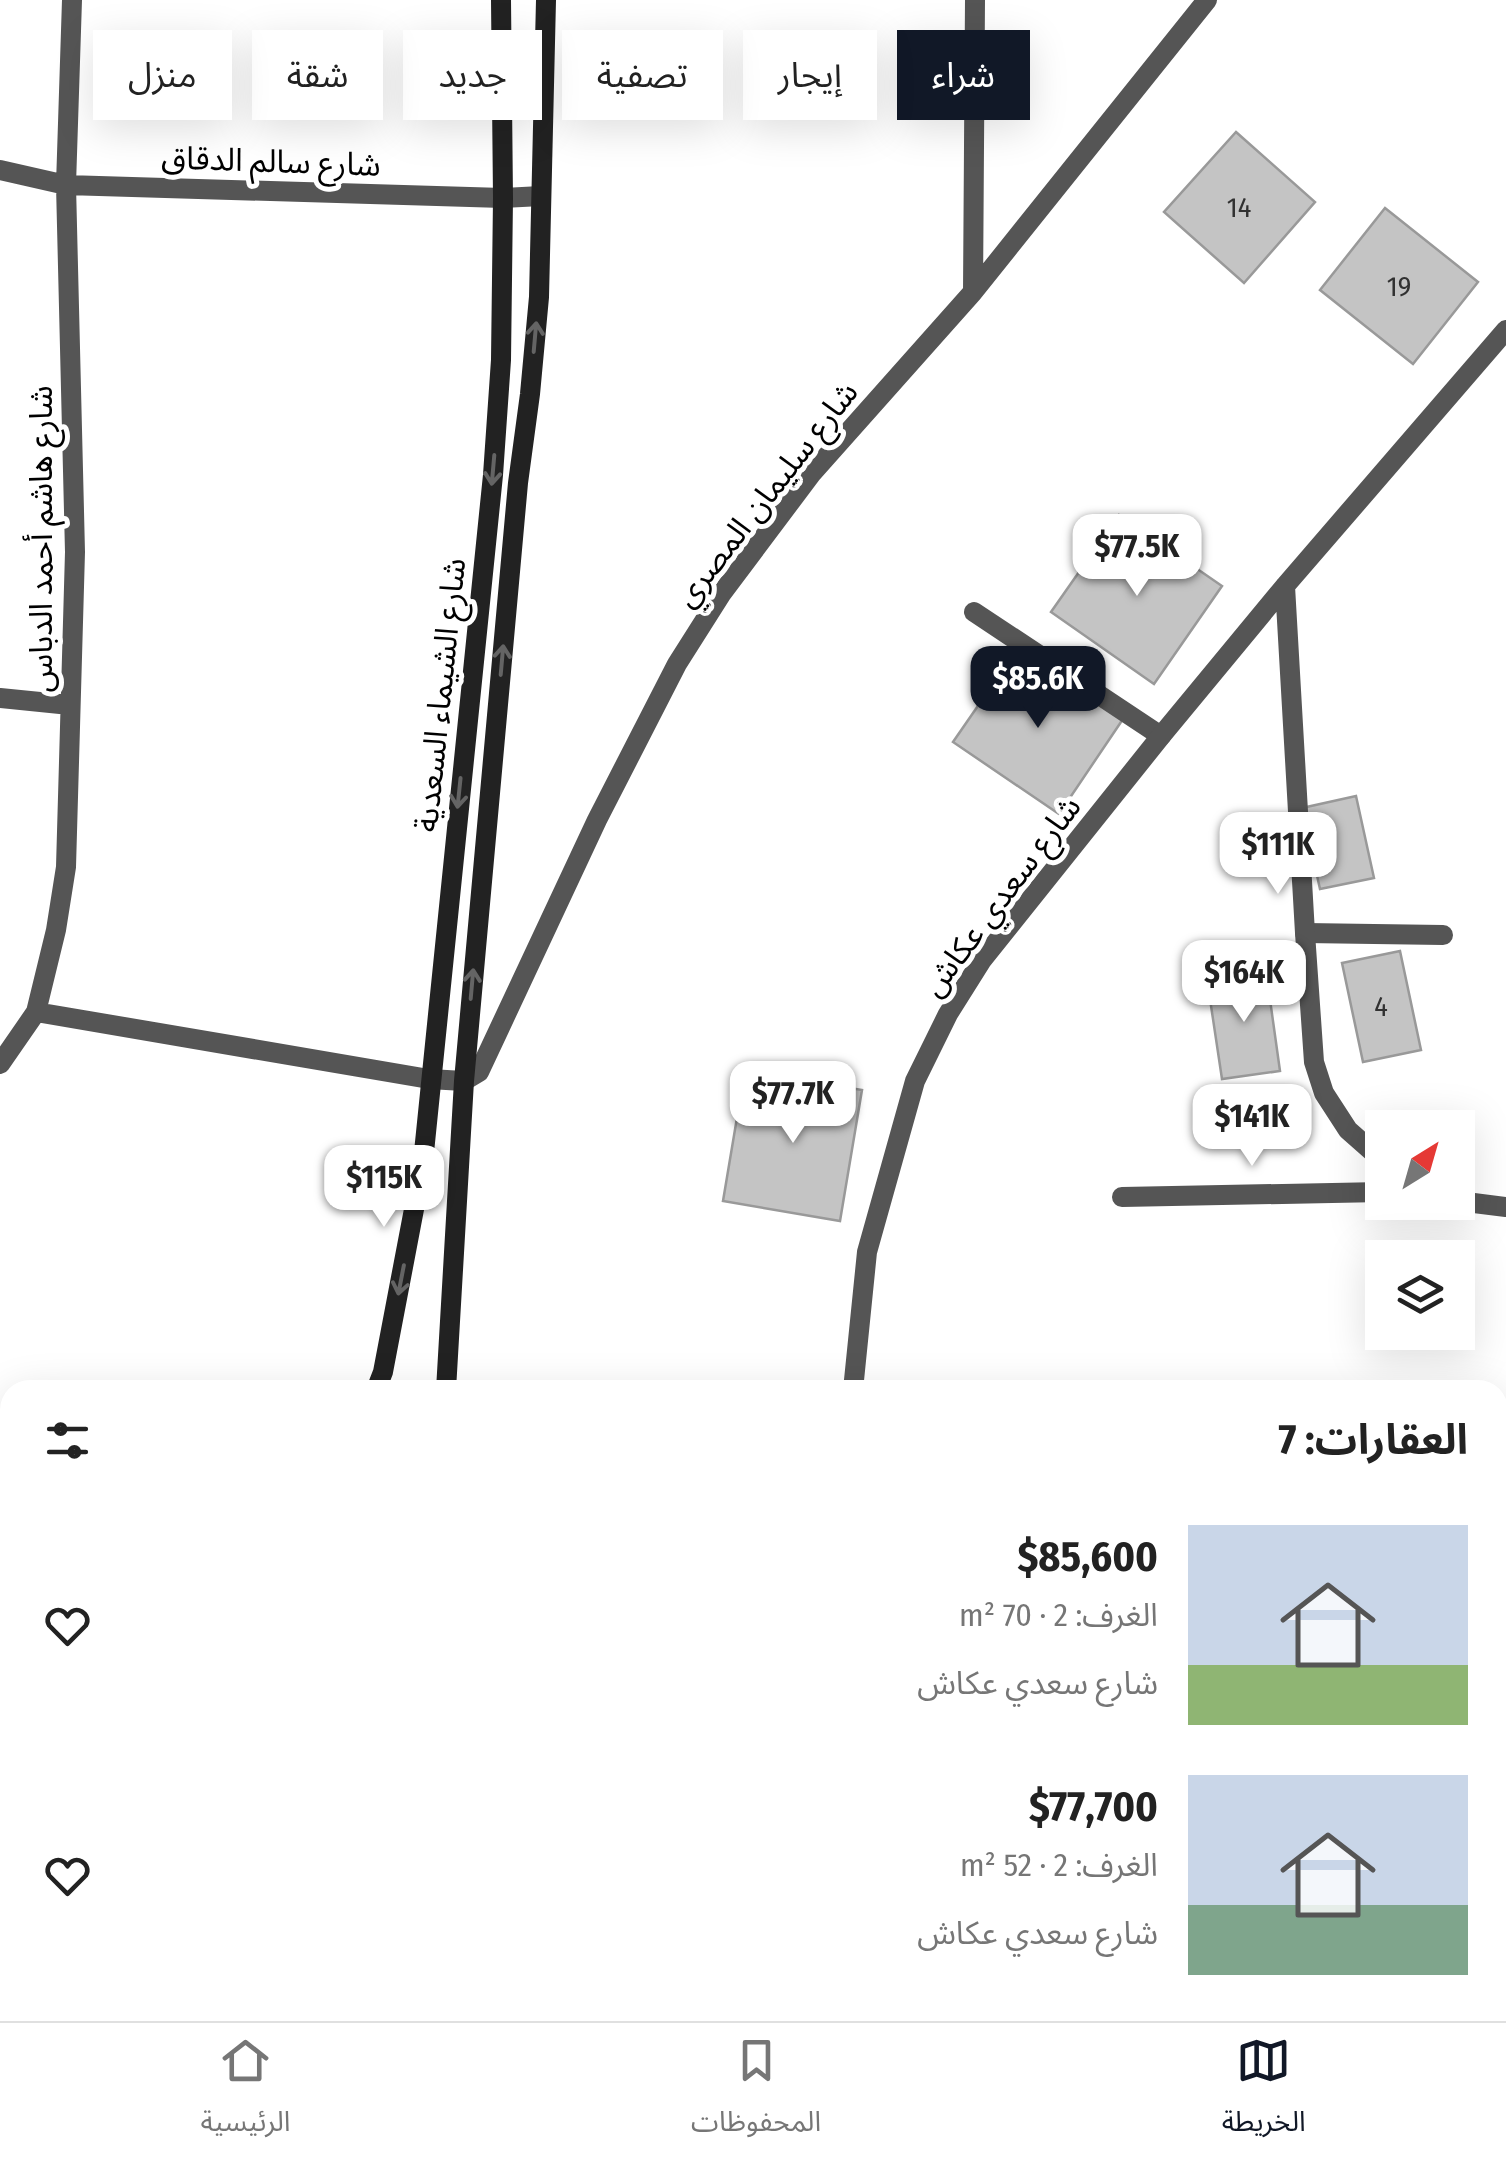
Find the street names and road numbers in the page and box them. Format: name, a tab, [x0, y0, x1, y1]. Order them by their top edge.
street label: شارع سالم الدقاق	[160, 138, 381, 189]
street label: شارع سليمان المصري	[666, 374, 870, 618]
street label: شارع هاشم أحمد الدباس	[22, 385, 65, 693]
street label: شارع الشيماء السعدية	[407, 556, 478, 834]
street label: شارع سعدي عكاش	[913, 788, 1093, 1007]

